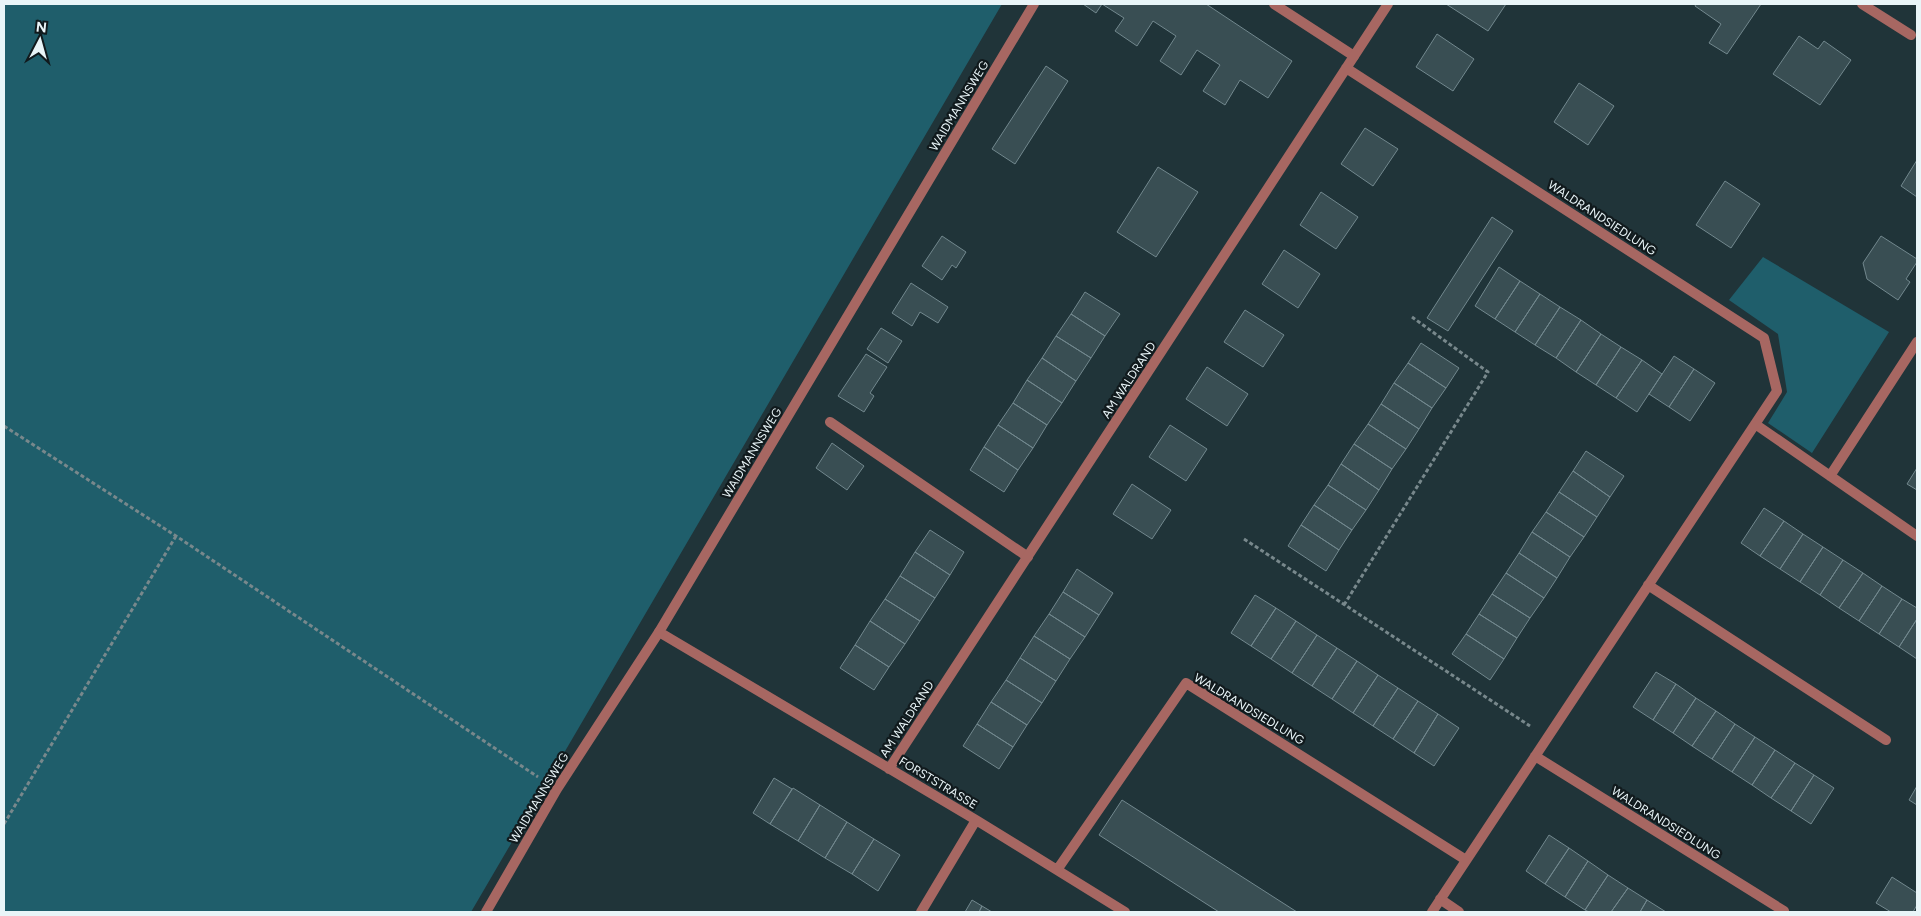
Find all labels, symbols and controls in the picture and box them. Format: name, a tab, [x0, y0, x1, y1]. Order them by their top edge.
north arrow	[15, 15, 65, 65]
text: N	[35, 19, 48, 37]
street label: WAIDMANNSWEG	[927, 58, 991, 154]
street label: WALDRANDSIEDLUNG	[1545, 178, 1659, 258]
street label: AM WALDRAND	[1099, 339, 1159, 421]
street label: WAIDMANNSWEG	[720, 405, 784, 501]
street label: WALDRANDSIEDLUNG	[1191, 671, 1307, 747]
street label: AM WALDRAND	[877, 678, 937, 760]
street label: WAIDMANNSWEG	[507, 750, 571, 846]
street label: FORSTSTRASSE	[896, 754, 980, 812]
street label: WALDRANDSIEDLUNG	[1609, 784, 1723, 862]

